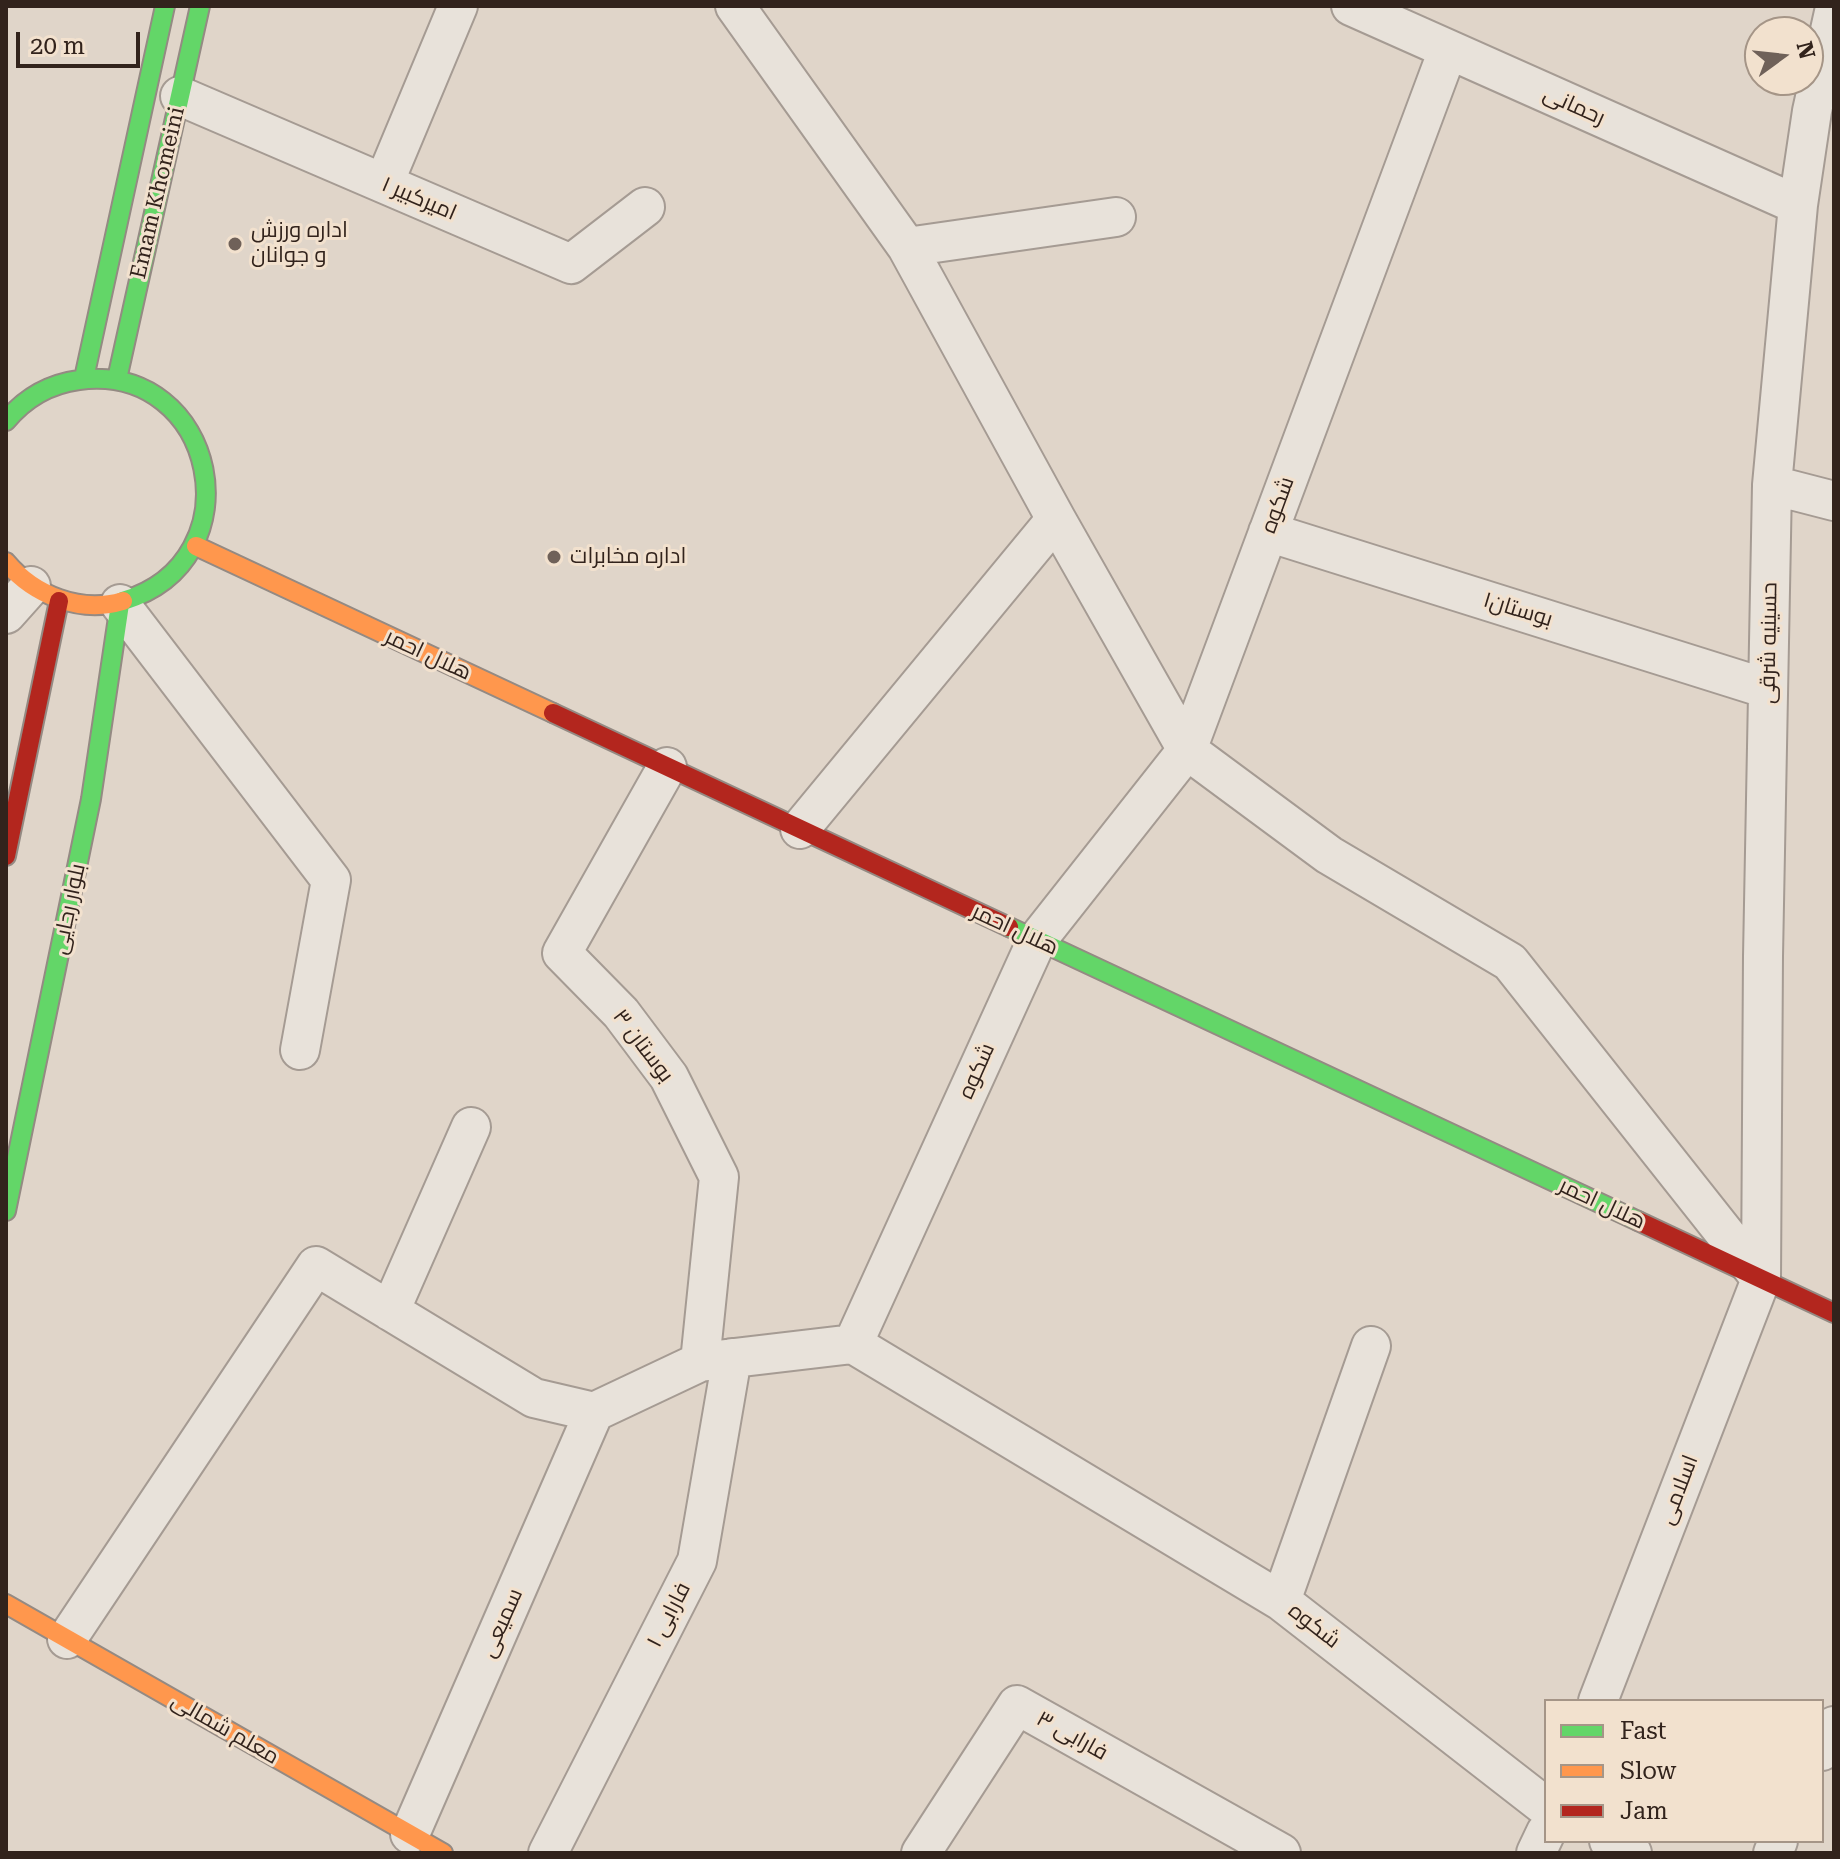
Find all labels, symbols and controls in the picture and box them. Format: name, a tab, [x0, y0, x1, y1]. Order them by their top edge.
scale bar	[20, 16, 144, 66]
north arrow	[1744, 16, 1824, 96]
text: 20 m	[30, 32, 85, 60]
text: N	[1791, 39, 1820, 62]
street label: رحمانی	[1539, 81, 1609, 131]
street label: Emam Khomeini	[125, 104, 191, 282]
street label: امیرکبیر ۱	[378, 171, 460, 227]
place label: اداره ورزش و جوانان	[251, 218, 348, 270]
marker: اداره ورزش و جوانان	[226, 235, 244, 253]
street label: شکوه	[1256, 473, 1300, 537]
place label: اداره مخابرات	[570, 544, 686, 570]
marker: اداره مخابرات	[545, 548, 563, 566]
street label: حسینیه شرقی	[1755, 582, 1783, 704]
street label: بوستان۱	[1480, 587, 1556, 633]
street label: هلال احمر	[381, 624, 475, 686]
street label: بلوار رجایی	[46, 861, 92, 957]
street label: هلال احمر	[968, 899, 1062, 961]
street label: بوستان ٣	[607, 1004, 679, 1088]
street label: شکوه	[953, 1039, 1001, 1103]
street label: هلال احمر	[1555, 1173, 1649, 1235]
street label: اسلامی	[1654, 1451, 1704, 1529]
street label: فارابی ۱	[642, 1578, 696, 1652]
street label: سمیعی	[475, 1584, 529, 1662]
street label: شکوه	[1283, 1598, 1345, 1654]
street label: معلم شمالی	[166, 1688, 284, 1770]
legend	[1544, 1699, 1824, 1843]
street label: فارابی ۳	[1032, 1706, 1112, 1766]
text: Fast	[1620, 1717, 1667, 1745]
text: Slow	[1620, 1757, 1676, 1785]
text: Jam	[1620, 1797, 1668, 1825]

